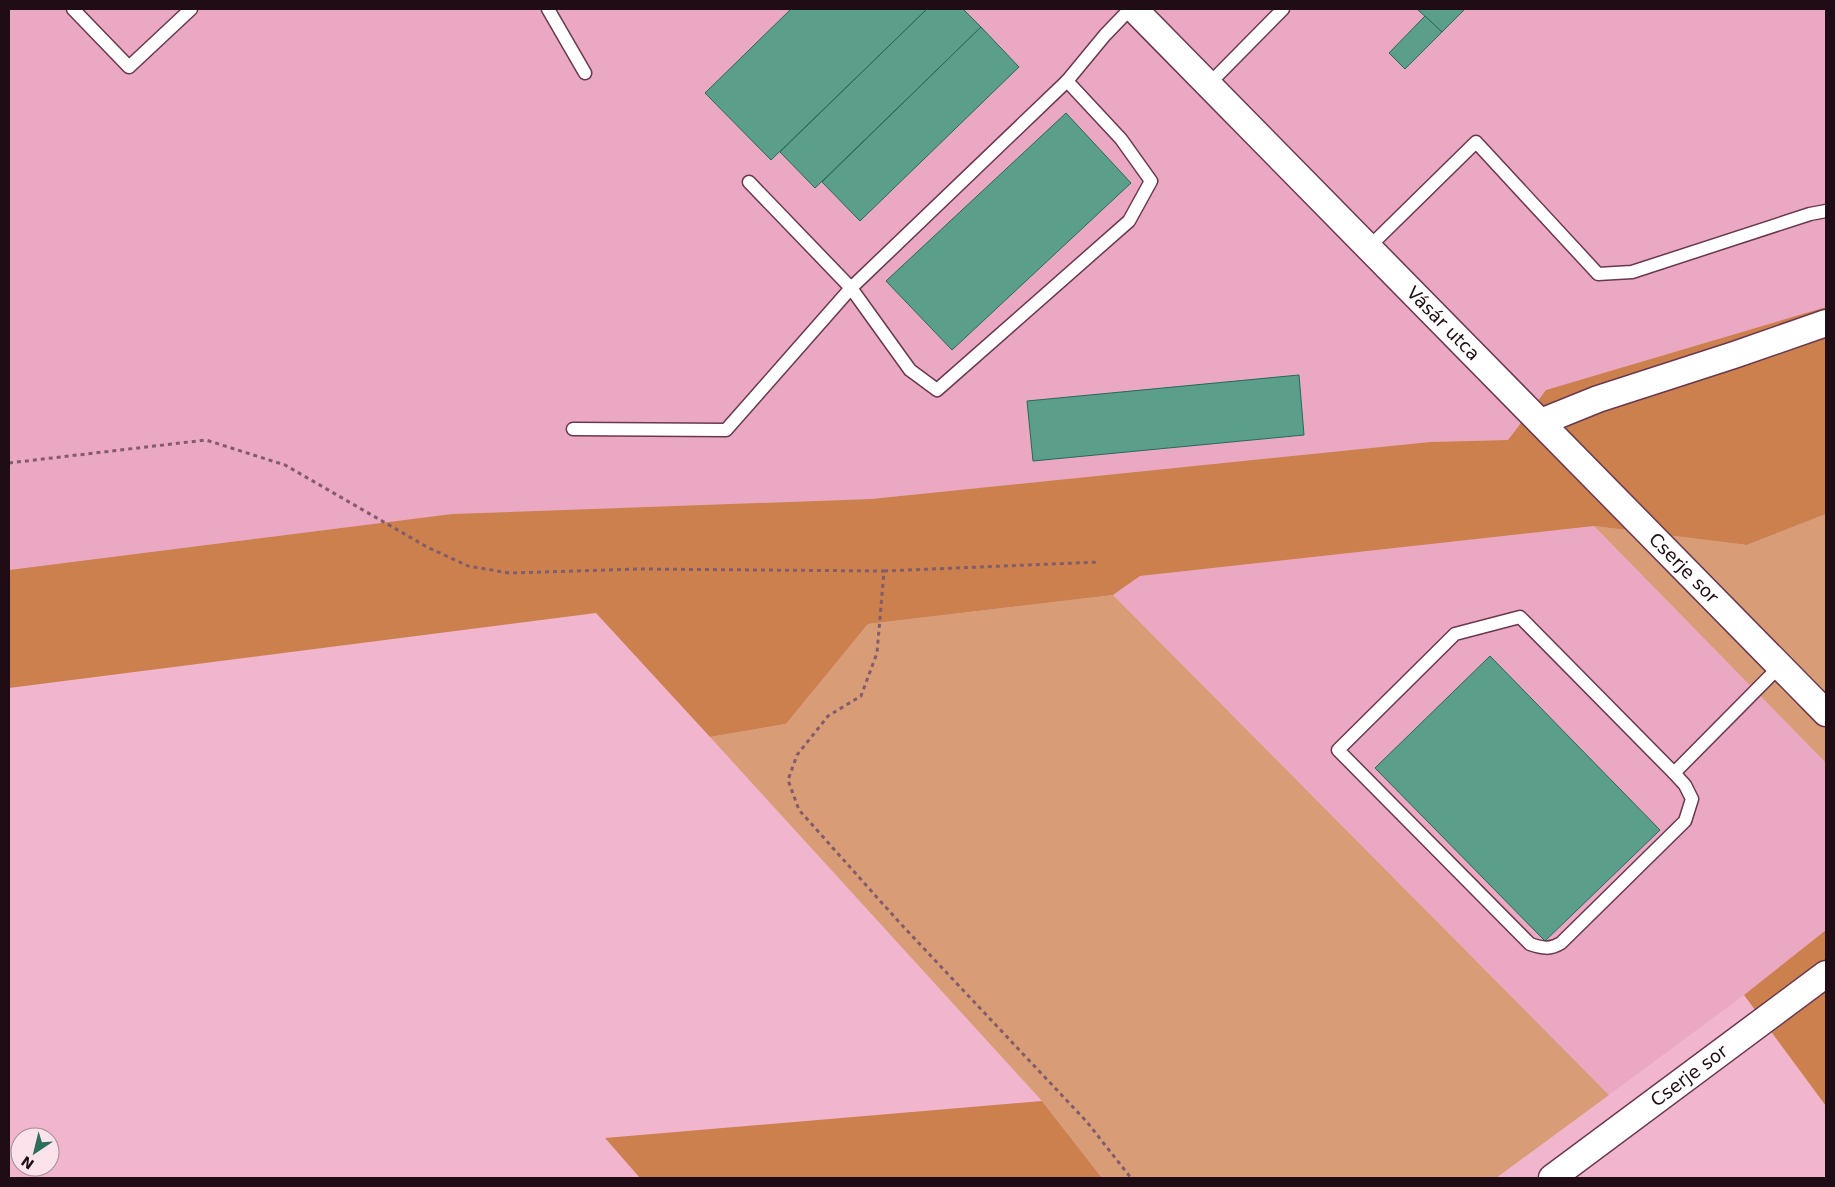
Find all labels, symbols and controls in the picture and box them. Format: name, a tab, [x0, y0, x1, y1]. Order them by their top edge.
street label: Vásár utca	[1403, 282, 1484, 364]
street label: Cserje sor	[1645, 528, 1723, 608]
street label: Cserje sor	[1646, 1040, 1732, 1111]
north arrow	[10, 1127, 60, 1177]
text: N	[18, 1153, 37, 1173]

